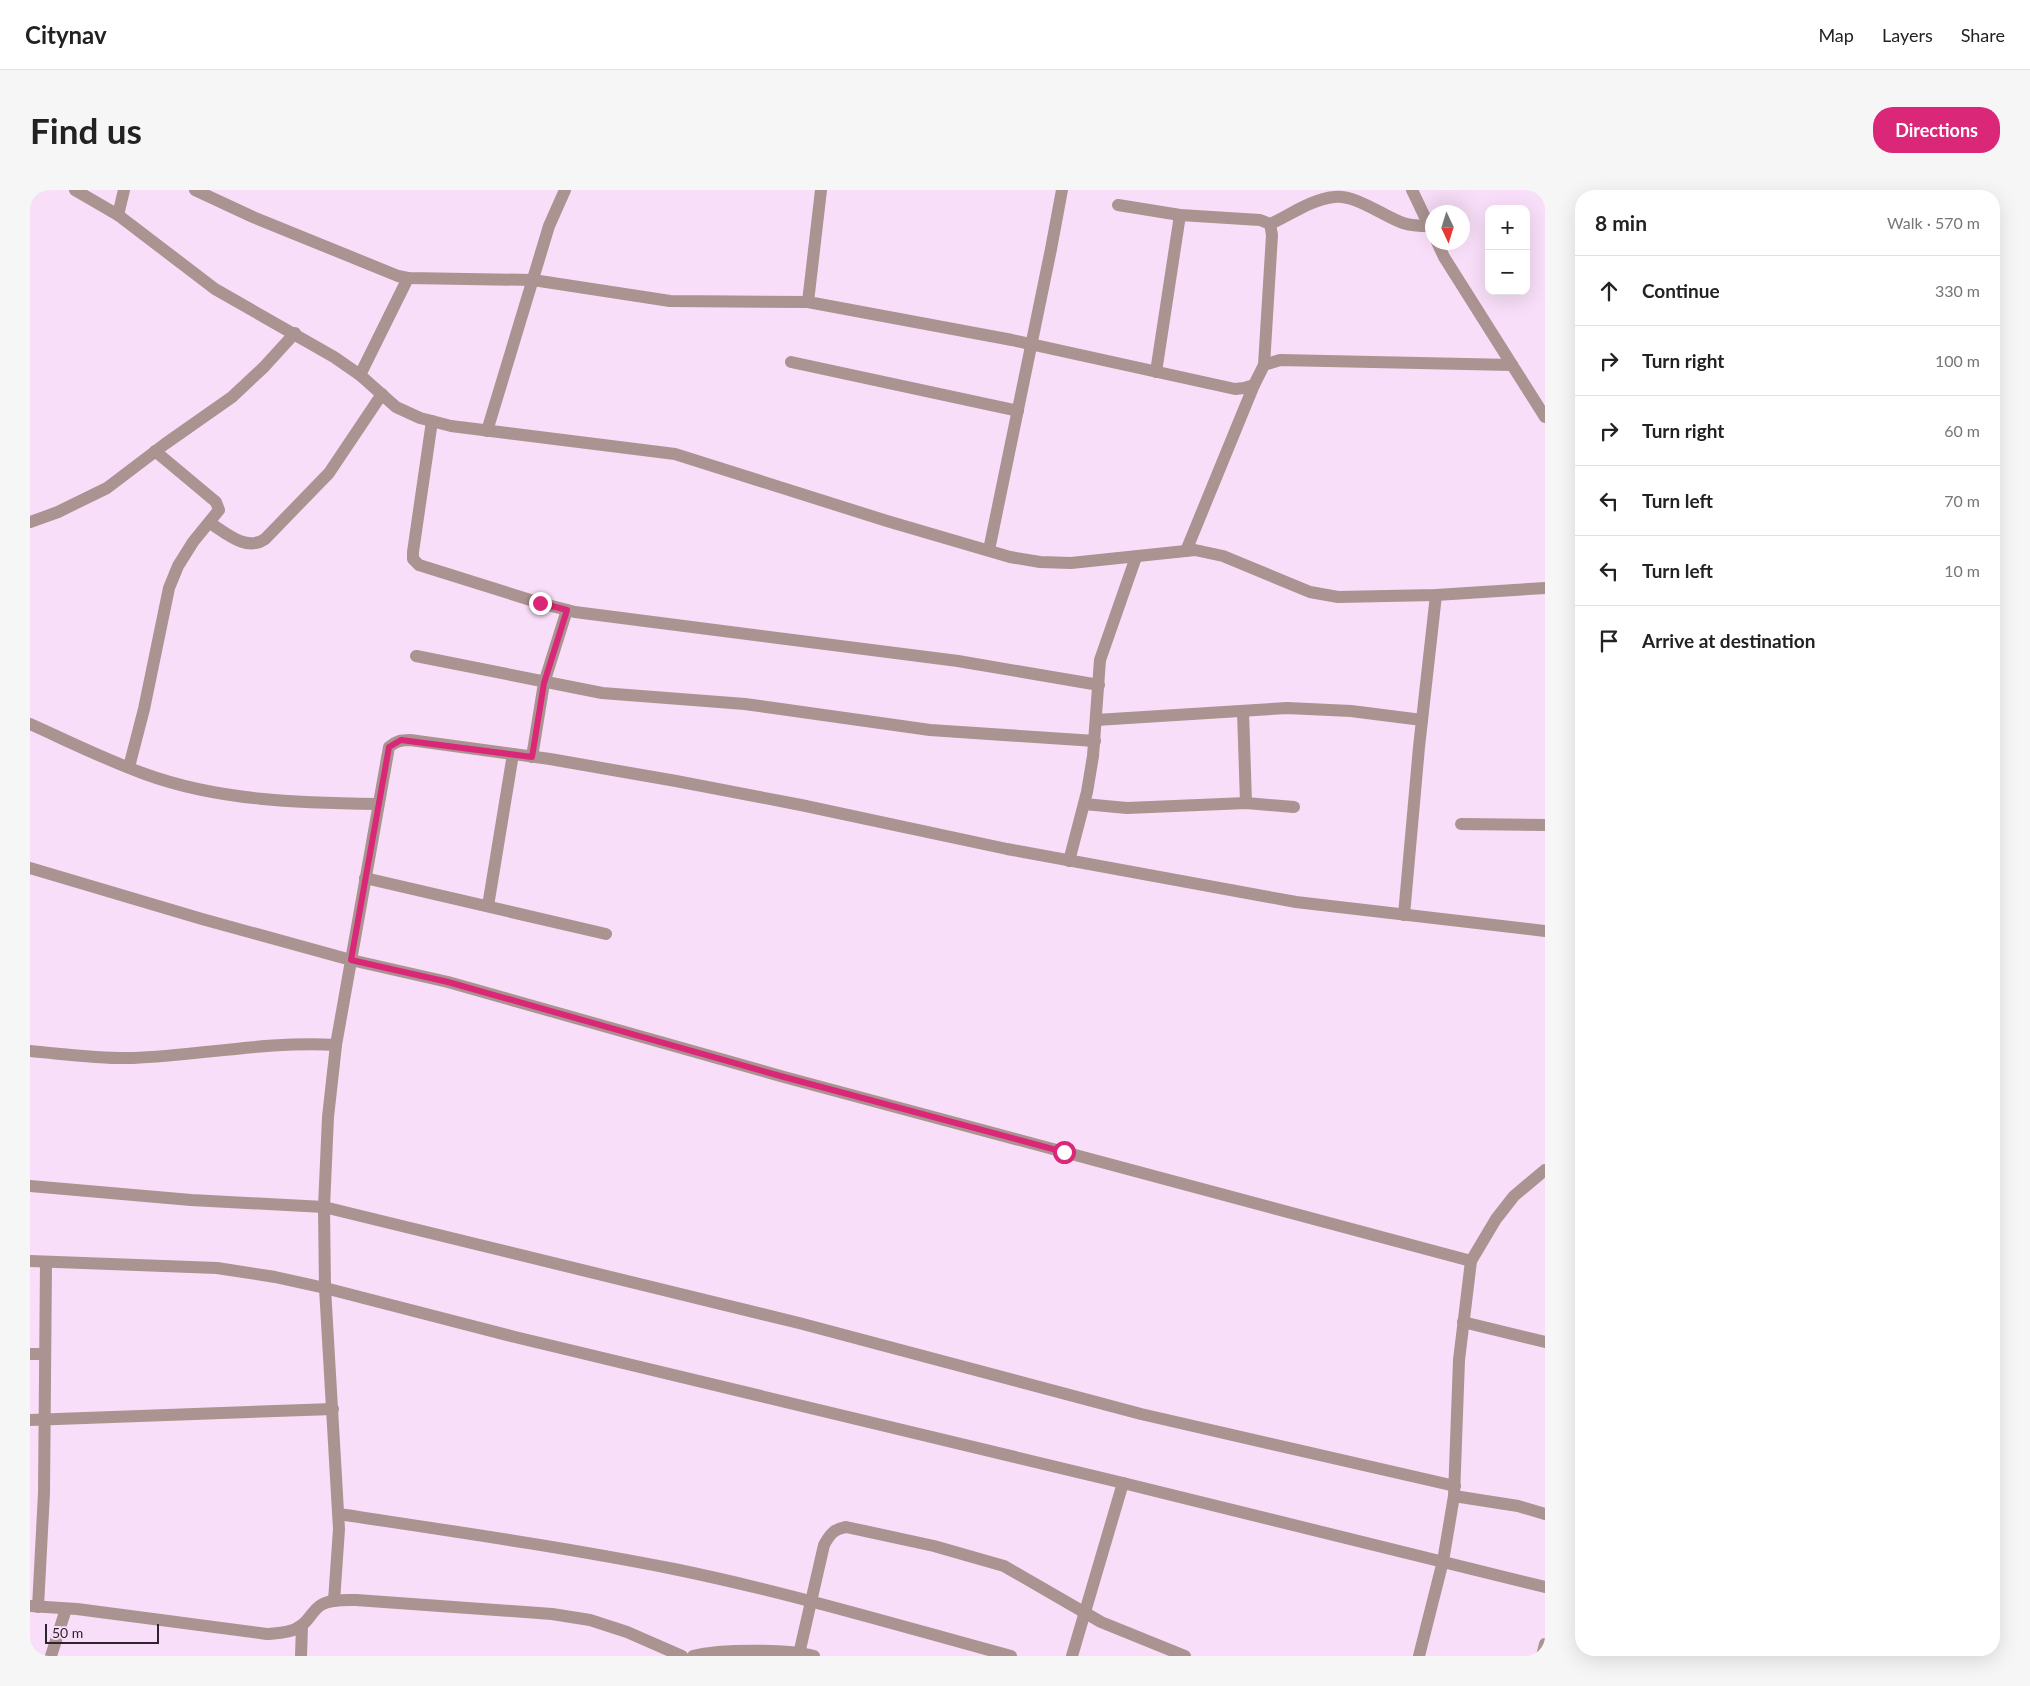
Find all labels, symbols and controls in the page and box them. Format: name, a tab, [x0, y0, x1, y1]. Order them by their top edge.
text: Citynav	[25, 20, 107, 49]
text: Map	[1818, 24, 1854, 46]
text: Layers	[1882, 24, 1933, 46]
text: Share	[1961, 24, 2005, 46]
button: Directions	[1873, 107, 2000, 153]
text: Find us	[30, 109, 142, 151]
north arrow	[1425, 205, 1470, 250]
map controls	[1485, 205, 1530, 295]
button: +	[1485, 205, 1530, 250]
text: 8 min	[1595, 210, 1647, 235]
text: Walk · 570 m	[1887, 213, 1980, 232]
button: −	[1485, 250, 1530, 295]
icon: ahead	[1595, 277, 1623, 305]
text: Continue	[1642, 279, 1720, 302]
text: 330 m	[1935, 281, 1980, 300]
icon: right	[1595, 347, 1623, 375]
text: Turn right	[1642, 349, 1724, 372]
text: 100 m	[1935, 351, 1980, 370]
icon: right	[1595, 417, 1623, 445]
text: Turn right	[1642, 419, 1724, 442]
text: 60 m	[1944, 421, 1980, 440]
icon: left	[1595, 487, 1623, 515]
text: Turn left	[1642, 489, 1713, 512]
text: 70 m	[1944, 491, 1980, 510]
icon: left	[1595, 557, 1623, 585]
text: Turn left	[1642, 559, 1713, 582]
text: 10 m	[1944, 561, 1980, 580]
route end	[529, 592, 552, 615]
icon: arrive	[1595, 627, 1623, 655]
text: Arrive at destination	[1642, 629, 1815, 652]
route start	[1053, 1141, 1076, 1164]
scale bar	[45, 1621, 159, 1644]
text: 50 m	[52, 1624, 83, 1641]

